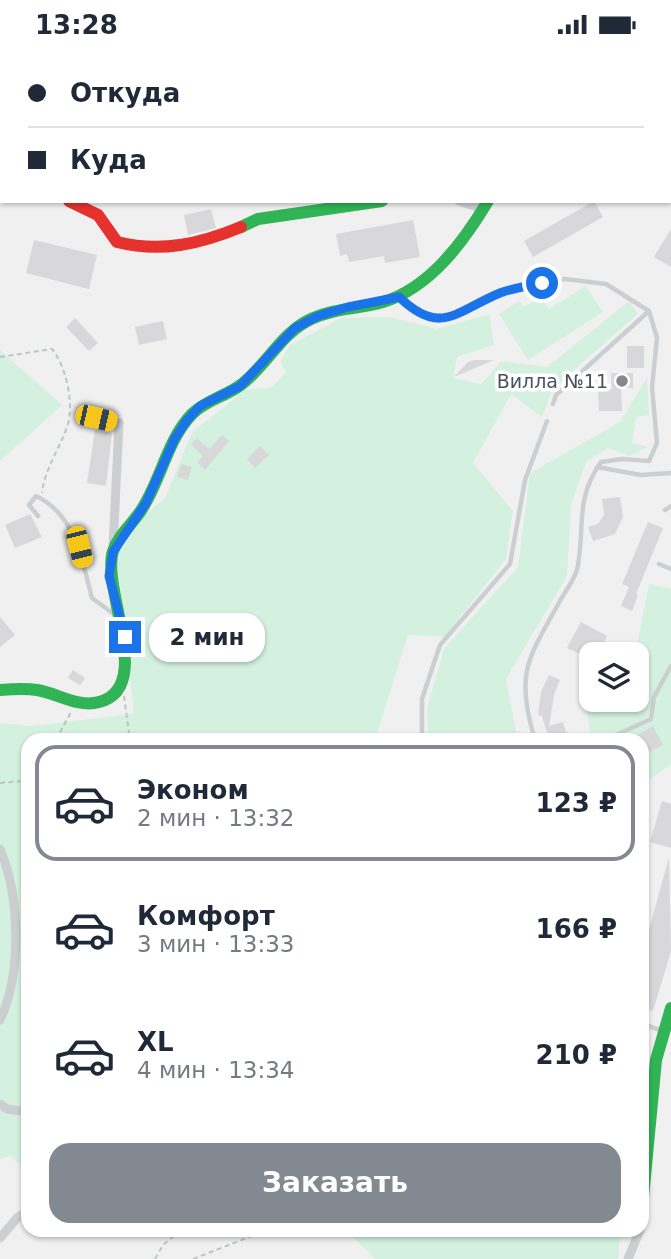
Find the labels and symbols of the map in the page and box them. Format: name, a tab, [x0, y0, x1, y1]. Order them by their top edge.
route start	[526, 267, 558, 299]
place label: Вилла №11	[497, 370, 608, 392]
marker: Вилла №11	[614, 373, 630, 389]
car	[74, 403, 119, 433]
car	[64, 524, 95, 570]
callout: 2 мин	[150, 613, 265, 661]
route end	[109, 621, 141, 653]

